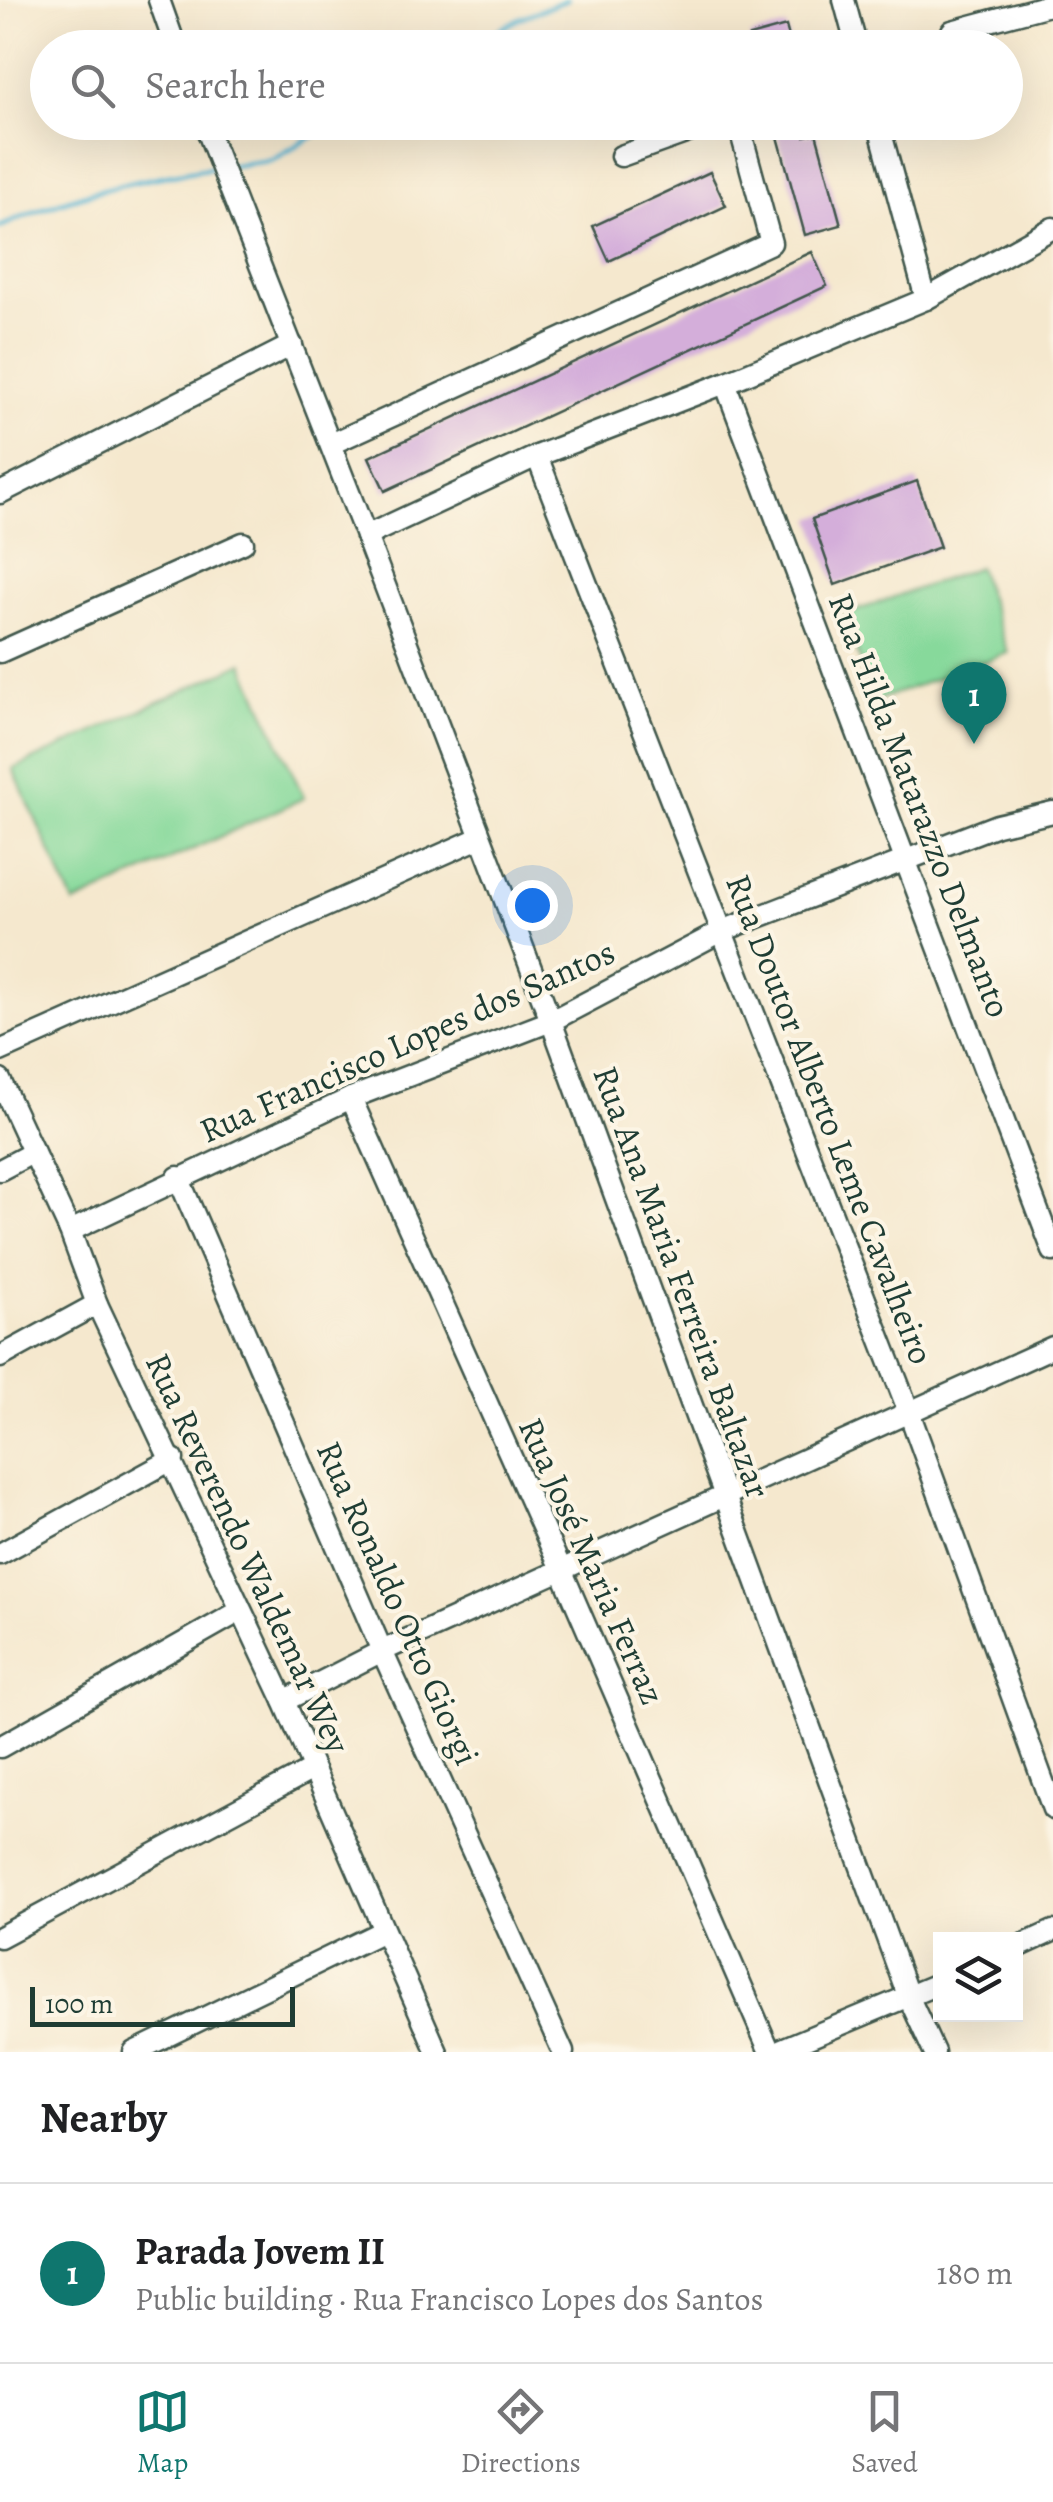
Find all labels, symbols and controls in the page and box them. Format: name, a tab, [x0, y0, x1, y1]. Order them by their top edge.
search box	[30, 30, 1023, 140]
icon: search	[65, 58, 120, 113]
text: Search here	[145, 59, 326, 111]
street label: Rua Hilda Matarazzo Delmanto	[817, 586, 1023, 1024]
pin: 1	[942, 662, 1006, 744]
street label: Rua Doutor Alberto Leme Cavalheiro	[714, 867, 946, 1371]
your location	[507, 880, 558, 931]
street label: Rua Francisco Lopes dos Santos	[192, 928, 622, 1154]
street label: Rua Ana Maria Ferreira Baltazar	[581, 1059, 783, 1505]
street label: Rua Reverendo Waldemar Wey	[134, 1345, 362, 1761]
street label: Rua José Maria Ferraz	[507, 1410, 677, 1712]
street label: Rua Ronaldo Otto Giorgi	[305, 1433, 491, 1773]
map controls	[933, 1932, 1023, 2022]
button: layers	[933, 1932, 1023, 2022]
scale bar	[30, 1982, 295, 2026]
text: 100 m	[45, 1985, 113, 2023]
text: Nearby	[40, 2089, 167, 2146]
text: Parada Jovem II	[135, 2225, 385, 2277]
text: 1	[67, 2251, 78, 2295]
text: 180 m	[937, 2251, 1013, 2295]
text: Public building · Rua Francisco Lopes dos Santos	[135, 2277, 763, 2321]
tab: Map	[135, 2384, 190, 2482]
tab: Directions	[461, 2384, 581, 2482]
tab: Saved	[851, 2384, 918, 2482]

